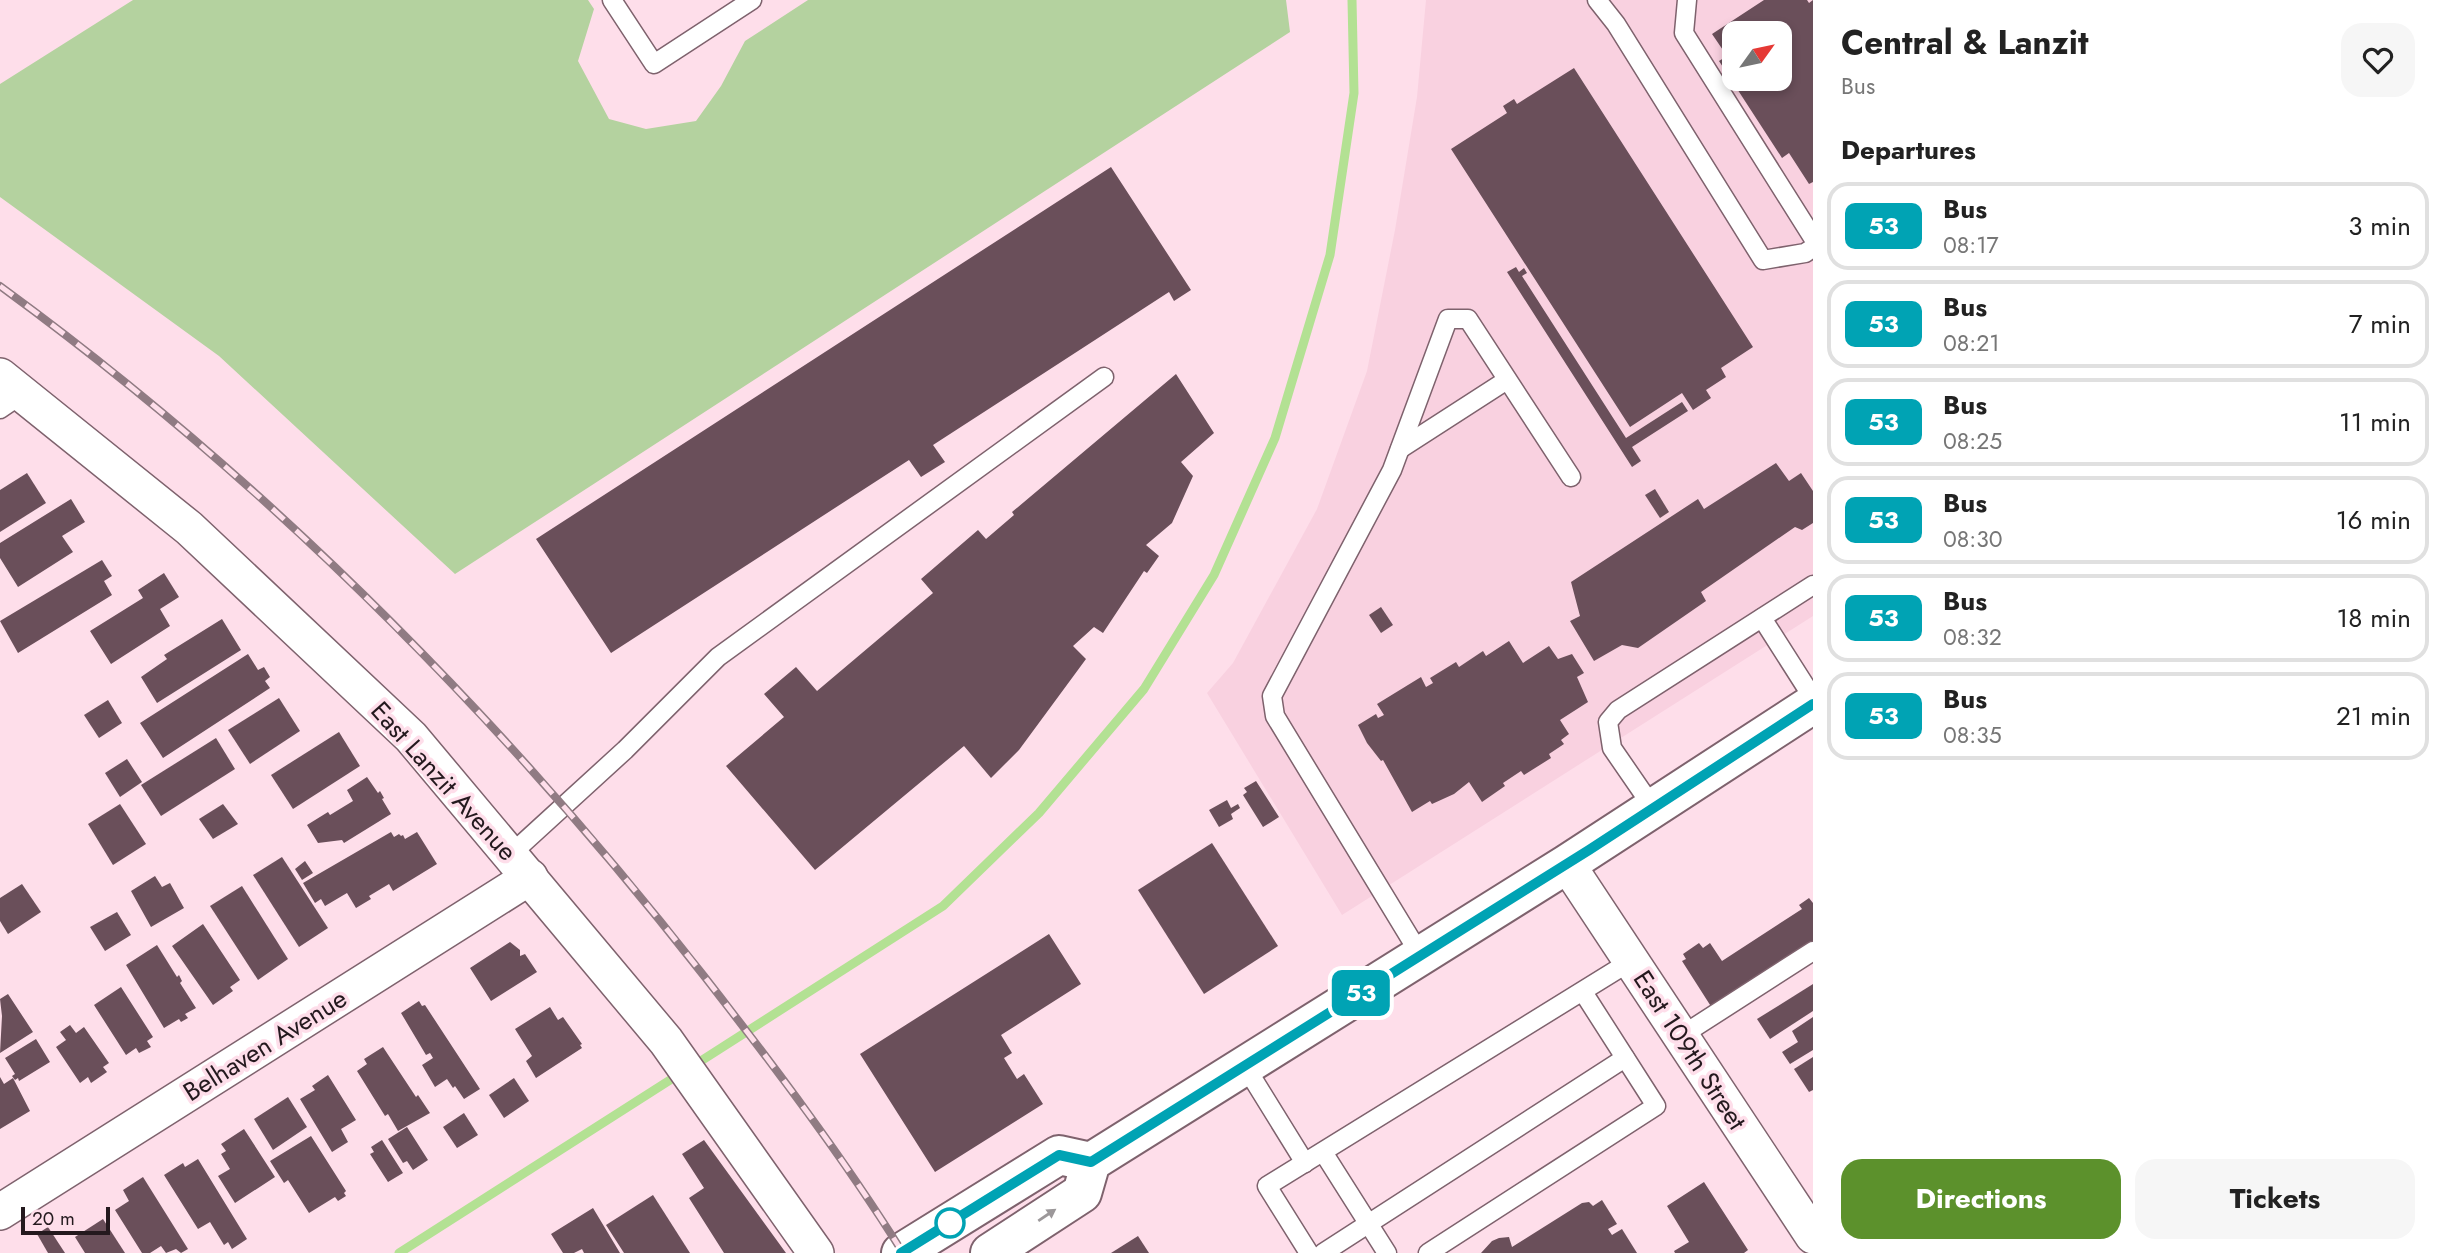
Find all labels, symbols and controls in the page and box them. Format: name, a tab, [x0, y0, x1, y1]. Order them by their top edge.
text: Central & Lanzit	[1841, 19, 2088, 66]
north arrow	[1722, 21, 1792, 91]
map controls	[1722, 21, 1792, 91]
button: heart	[2341, 23, 2415, 97]
text: Bus	[1841, 69, 1875, 103]
text: Departures	[1841, 131, 1976, 169]
text: Bus	[1943, 190, 1987, 228]
text: 3 min	[2348, 207, 2411, 245]
text: 53	[1868, 208, 1899, 243]
text: 08:17	[1943, 228, 1999, 262]
text: Bus	[1943, 288, 1987, 326]
text: 7 min	[2349, 305, 2411, 343]
text: 53	[1868, 306, 1899, 341]
text: 08:21	[1943, 326, 2000, 360]
text: Bus	[1943, 386, 1987, 424]
text: 11 min	[2339, 403, 2411, 441]
text: 53	[1868, 404, 1899, 439]
text: 08:25	[1943, 424, 2002, 458]
text: Bus	[1943, 484, 1987, 522]
text: 16 min	[2336, 501, 2411, 539]
text: 53	[1868, 502, 1899, 537]
text: 08:30	[1943, 522, 2003, 556]
text: Bus	[1943, 582, 1987, 620]
text: 18 min	[2337, 599, 2411, 637]
text: 53	[1868, 600, 1899, 635]
text: 08:32	[1943, 620, 2002, 654]
text: Bus	[1943, 680, 1987, 718]
street label: East Lanzit Avenue	[362, 693, 526, 869]
text: 21 min	[2336, 697, 2411, 735]
text: 53	[1868, 698, 1899, 733]
text: 08:35	[1943, 718, 2002, 752]
street label: East 109th Street	[1624, 963, 1756, 1138]
line badge: 53	[1330, 970, 1392, 1016]
text: 53	[1346, 975, 1376, 1010]
street label: Belhaven Avenue	[176, 979, 354, 1111]
button: Directions	[1841, 1159, 2121, 1239]
button: Tickets	[2135, 1159, 2415, 1239]
scale bar	[21, 1204, 110, 1236]
text: 20 m	[32, 1205, 75, 1232]
unlabelled marker	[935, 1208, 965, 1238]
one-way arrow	[1037, 1209, 1057, 1222]

